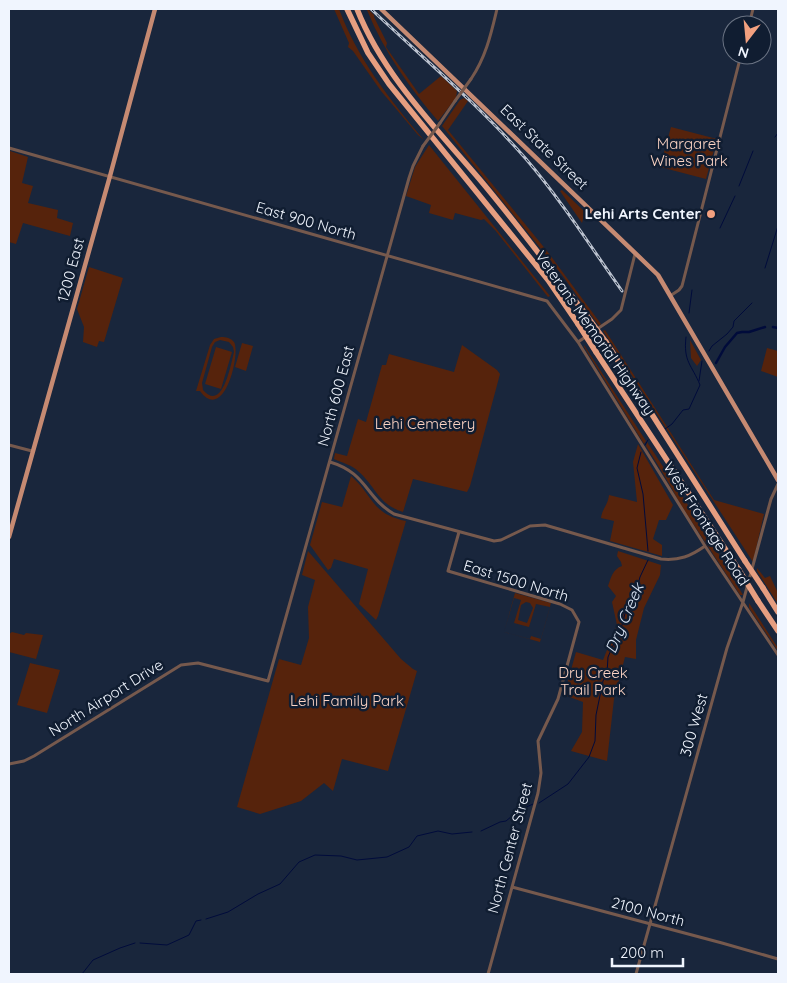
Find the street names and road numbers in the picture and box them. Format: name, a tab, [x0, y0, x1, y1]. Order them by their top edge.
street label: East State Street	[496, 100, 592, 193]
street label: East 900 North	[254, 197, 359, 244]
street label: 1200 East	[53, 236, 88, 304]
street label: Veterans Memorial Highway	[531, 247, 659, 419]
street label: North 600 East	[313, 344, 358, 448]
street label: West Frontage Road	[659, 458, 753, 589]
street label: East 1500 North	[461, 556, 571, 606]
street label: North Airport Drive	[45, 655, 166, 740]
street label: 300 West	[675, 691, 712, 759]
street label: North Center Street	[483, 780, 536, 915]
street label: 2100 North	[609, 893, 687, 930]

